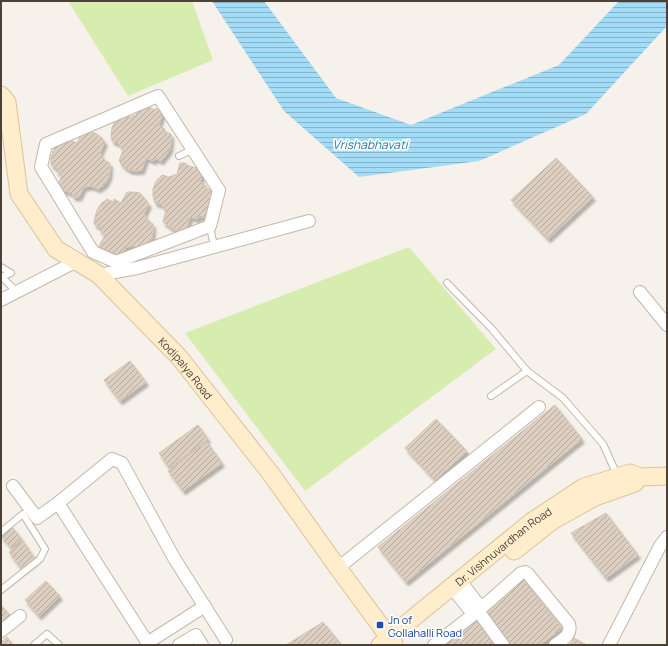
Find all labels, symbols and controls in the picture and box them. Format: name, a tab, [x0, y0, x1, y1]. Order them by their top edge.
water label: Vrishabhavati	[332, 136, 410, 153]
street label: Kodipalya Road	[156, 333, 217, 402]
street label: Dr. Vishnuvardhan Road	[452, 503, 554, 589]
place label: Jn of Gollahalli Road	[388, 612, 462, 640]
marker: Jn of Gollahalli Road	[375, 620, 385, 630]

